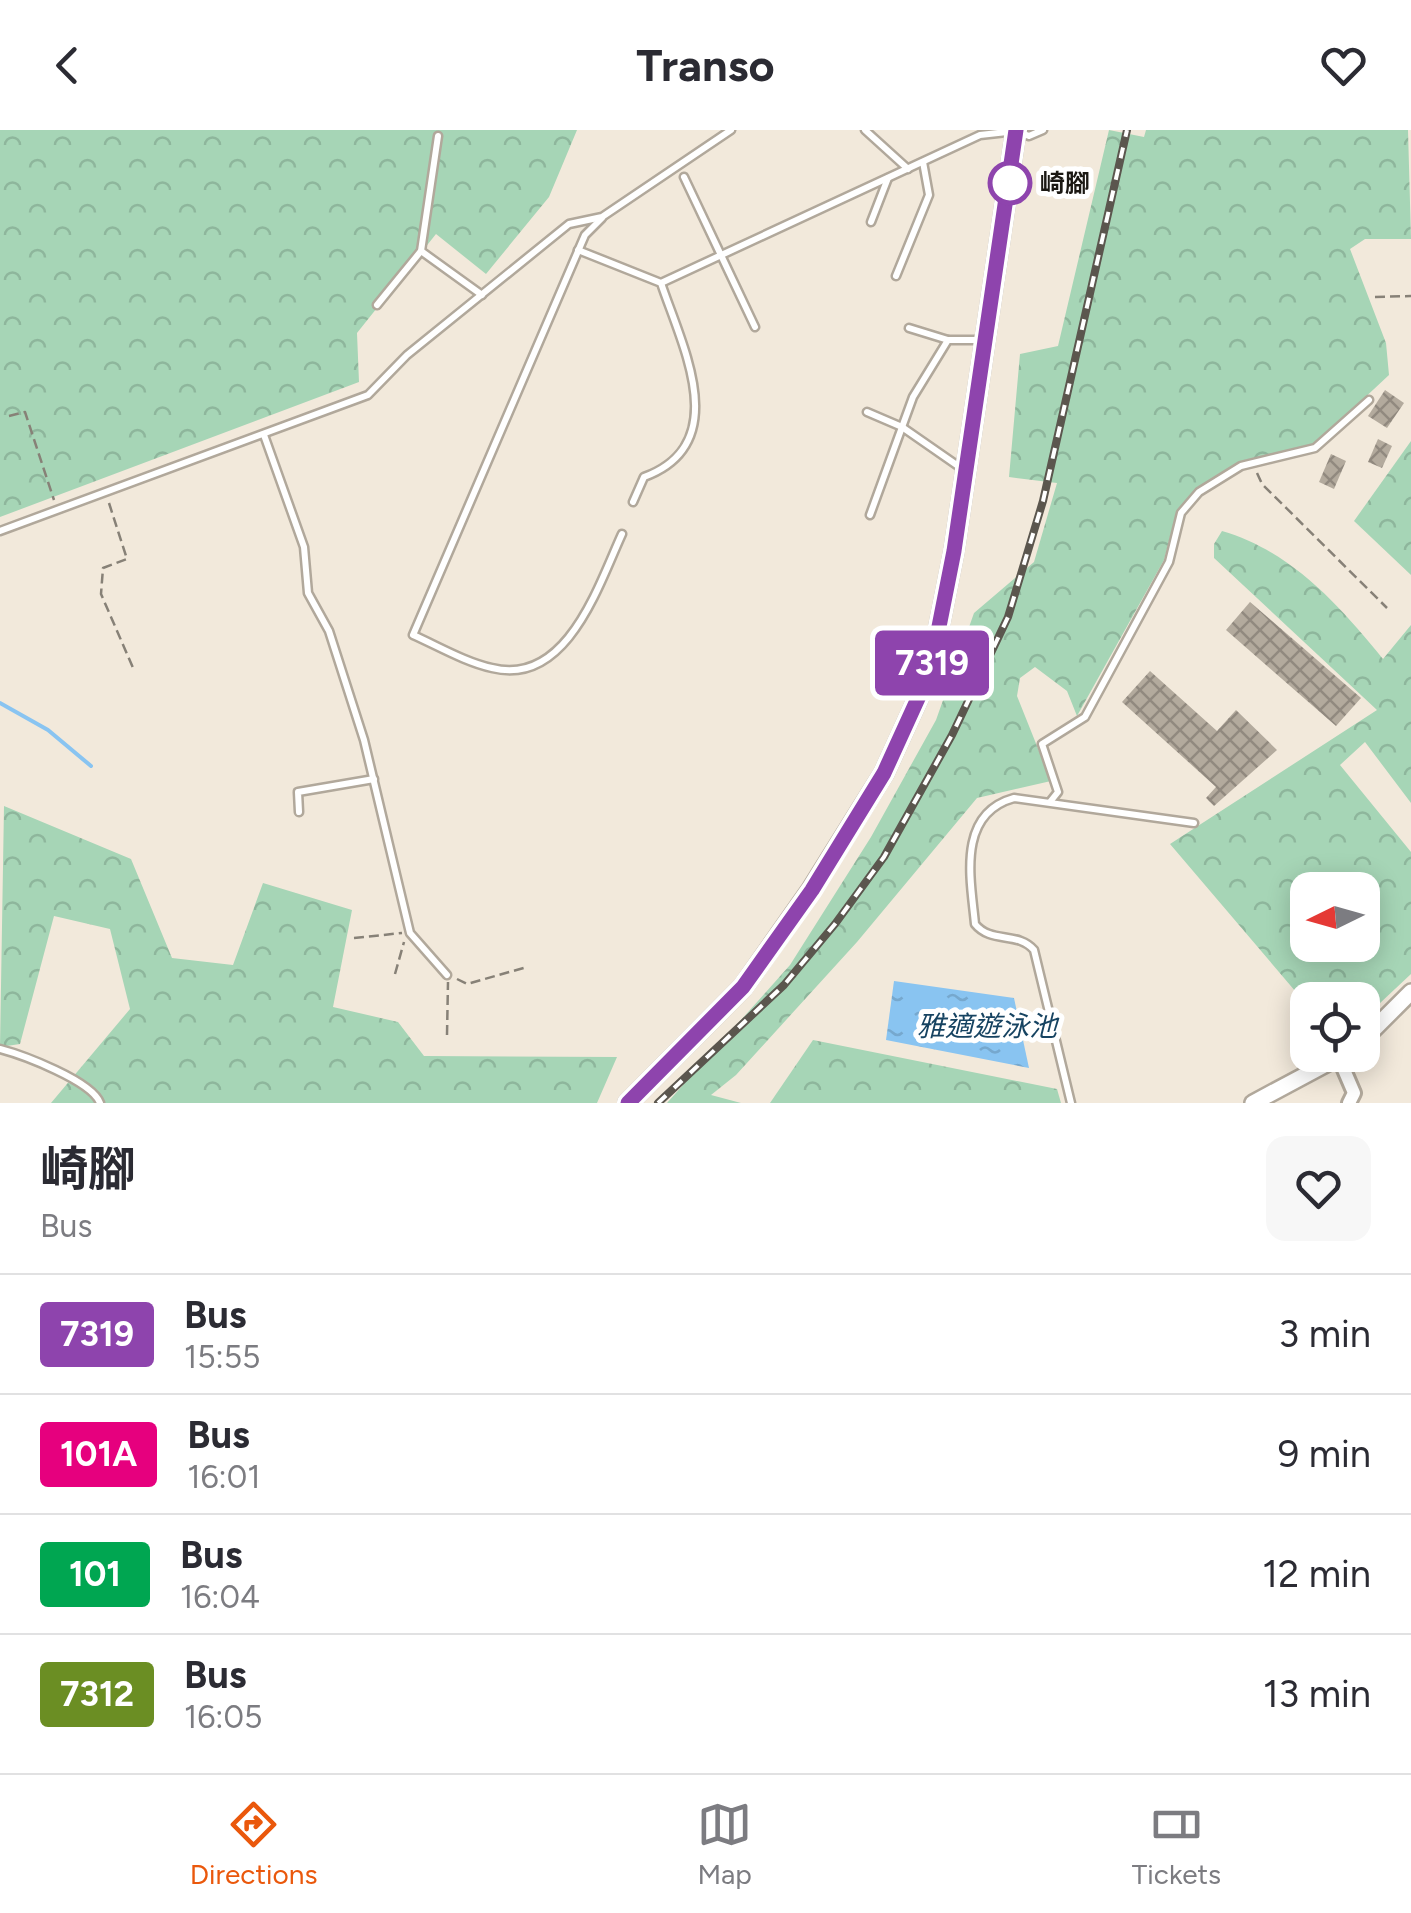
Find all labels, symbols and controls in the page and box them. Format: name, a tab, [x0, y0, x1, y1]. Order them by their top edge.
icon: back	[40, 38, 95, 93]
text: Transo	[636, 38, 775, 92]
icon: heart	[1316, 38, 1371, 93]
marker: 崎腳	[989, 162, 1031, 204]
place label: 崎腳	[1040, 168, 1090, 198]
line badge: 7319	[862, 630, 1002, 696]
text: 7319	[895, 642, 969, 684]
north arrow	[1290, 872, 1380, 962]
map controls	[1290, 872, 1380, 1072]
button: locate	[1290, 982, 1380, 1072]
water label: 雅適遊泳池	[917, 1009, 1060, 1043]
button: heart	[1266, 1136, 1371, 1241]
text: 崎腳	[40, 1140, 136, 1198]
text: Bus	[40, 1207, 92, 1245]
text: Bus	[184, 1292, 247, 1338]
text: 3 min	[1279, 1311, 1371, 1357]
text: 7319	[60, 1313, 134, 1355]
text: 15:55	[184, 1338, 261, 1376]
text: Bus	[187, 1412, 250, 1458]
text: 9 min	[1278, 1431, 1371, 1477]
text: 101A	[60, 1433, 137, 1475]
text: 16:01	[187, 1458, 260, 1496]
text: Bus	[180, 1532, 243, 1578]
text: 12 min	[1262, 1551, 1371, 1597]
text: 101	[69, 1553, 121, 1595]
text: 16:04	[180, 1578, 260, 1616]
text: Bus	[184, 1652, 247, 1698]
text: 13 min	[1263, 1671, 1371, 1717]
text: 7312	[60, 1673, 134, 1715]
text: 16:05	[184, 1698, 262, 1736]
tab: Directions	[190, 1797, 317, 1891]
tab: Map	[697, 1797, 752, 1891]
tab: Tickets	[1132, 1797, 1221, 1891]

